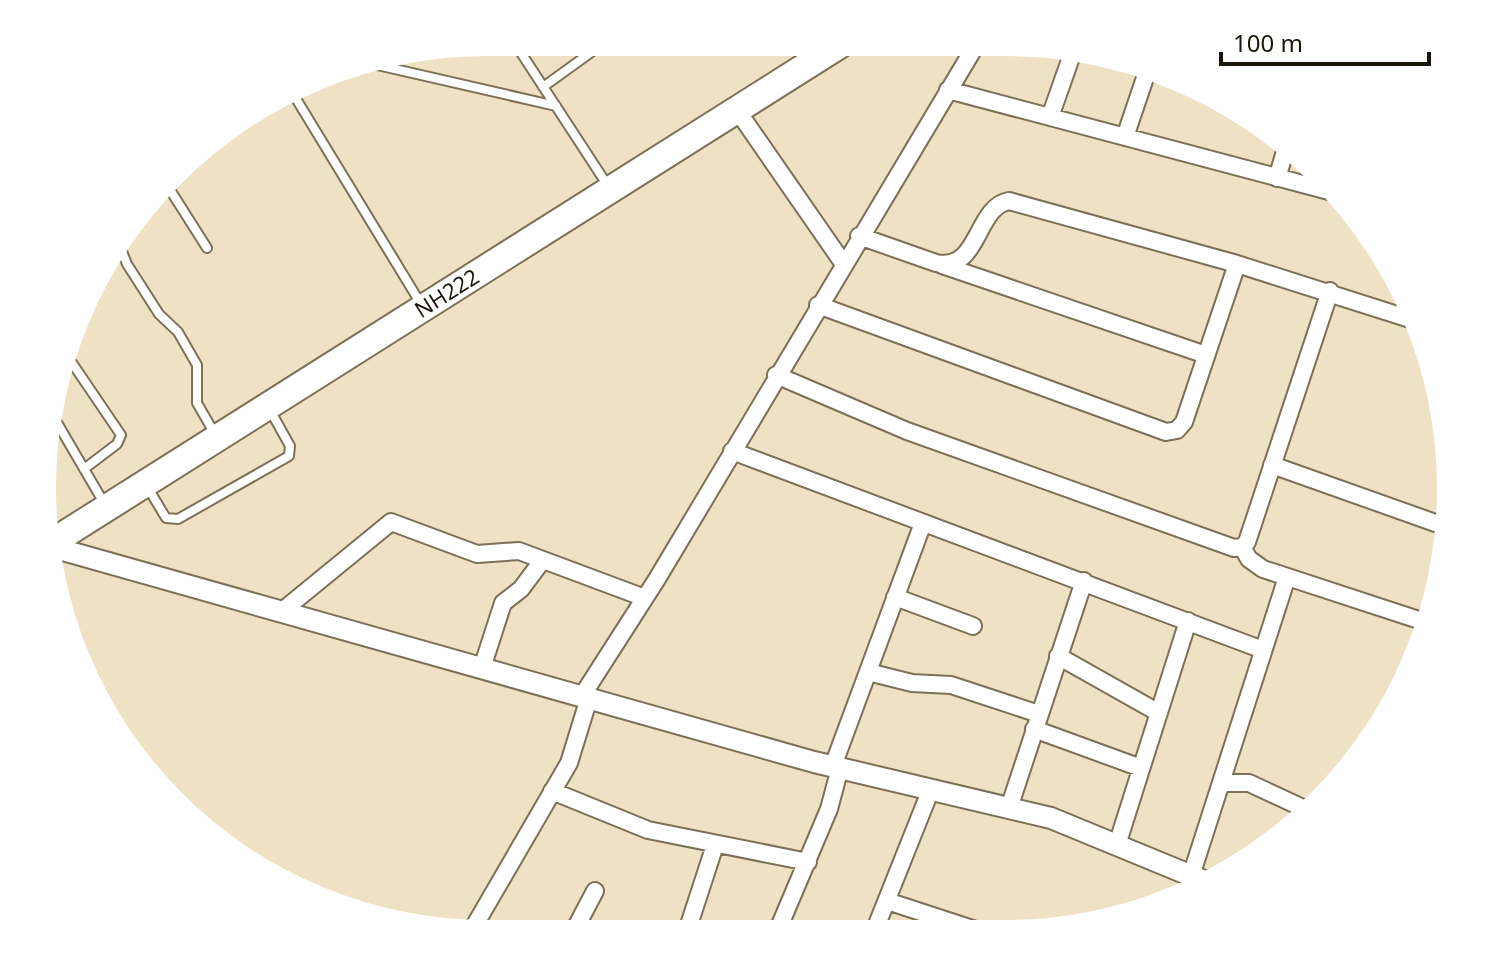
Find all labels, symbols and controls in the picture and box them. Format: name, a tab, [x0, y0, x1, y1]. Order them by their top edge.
scale bar	[1221, 16, 1429, 66]
text: 100 m	[1233, 26, 1303, 59]
street label: NH222	[408, 261, 484, 324]

